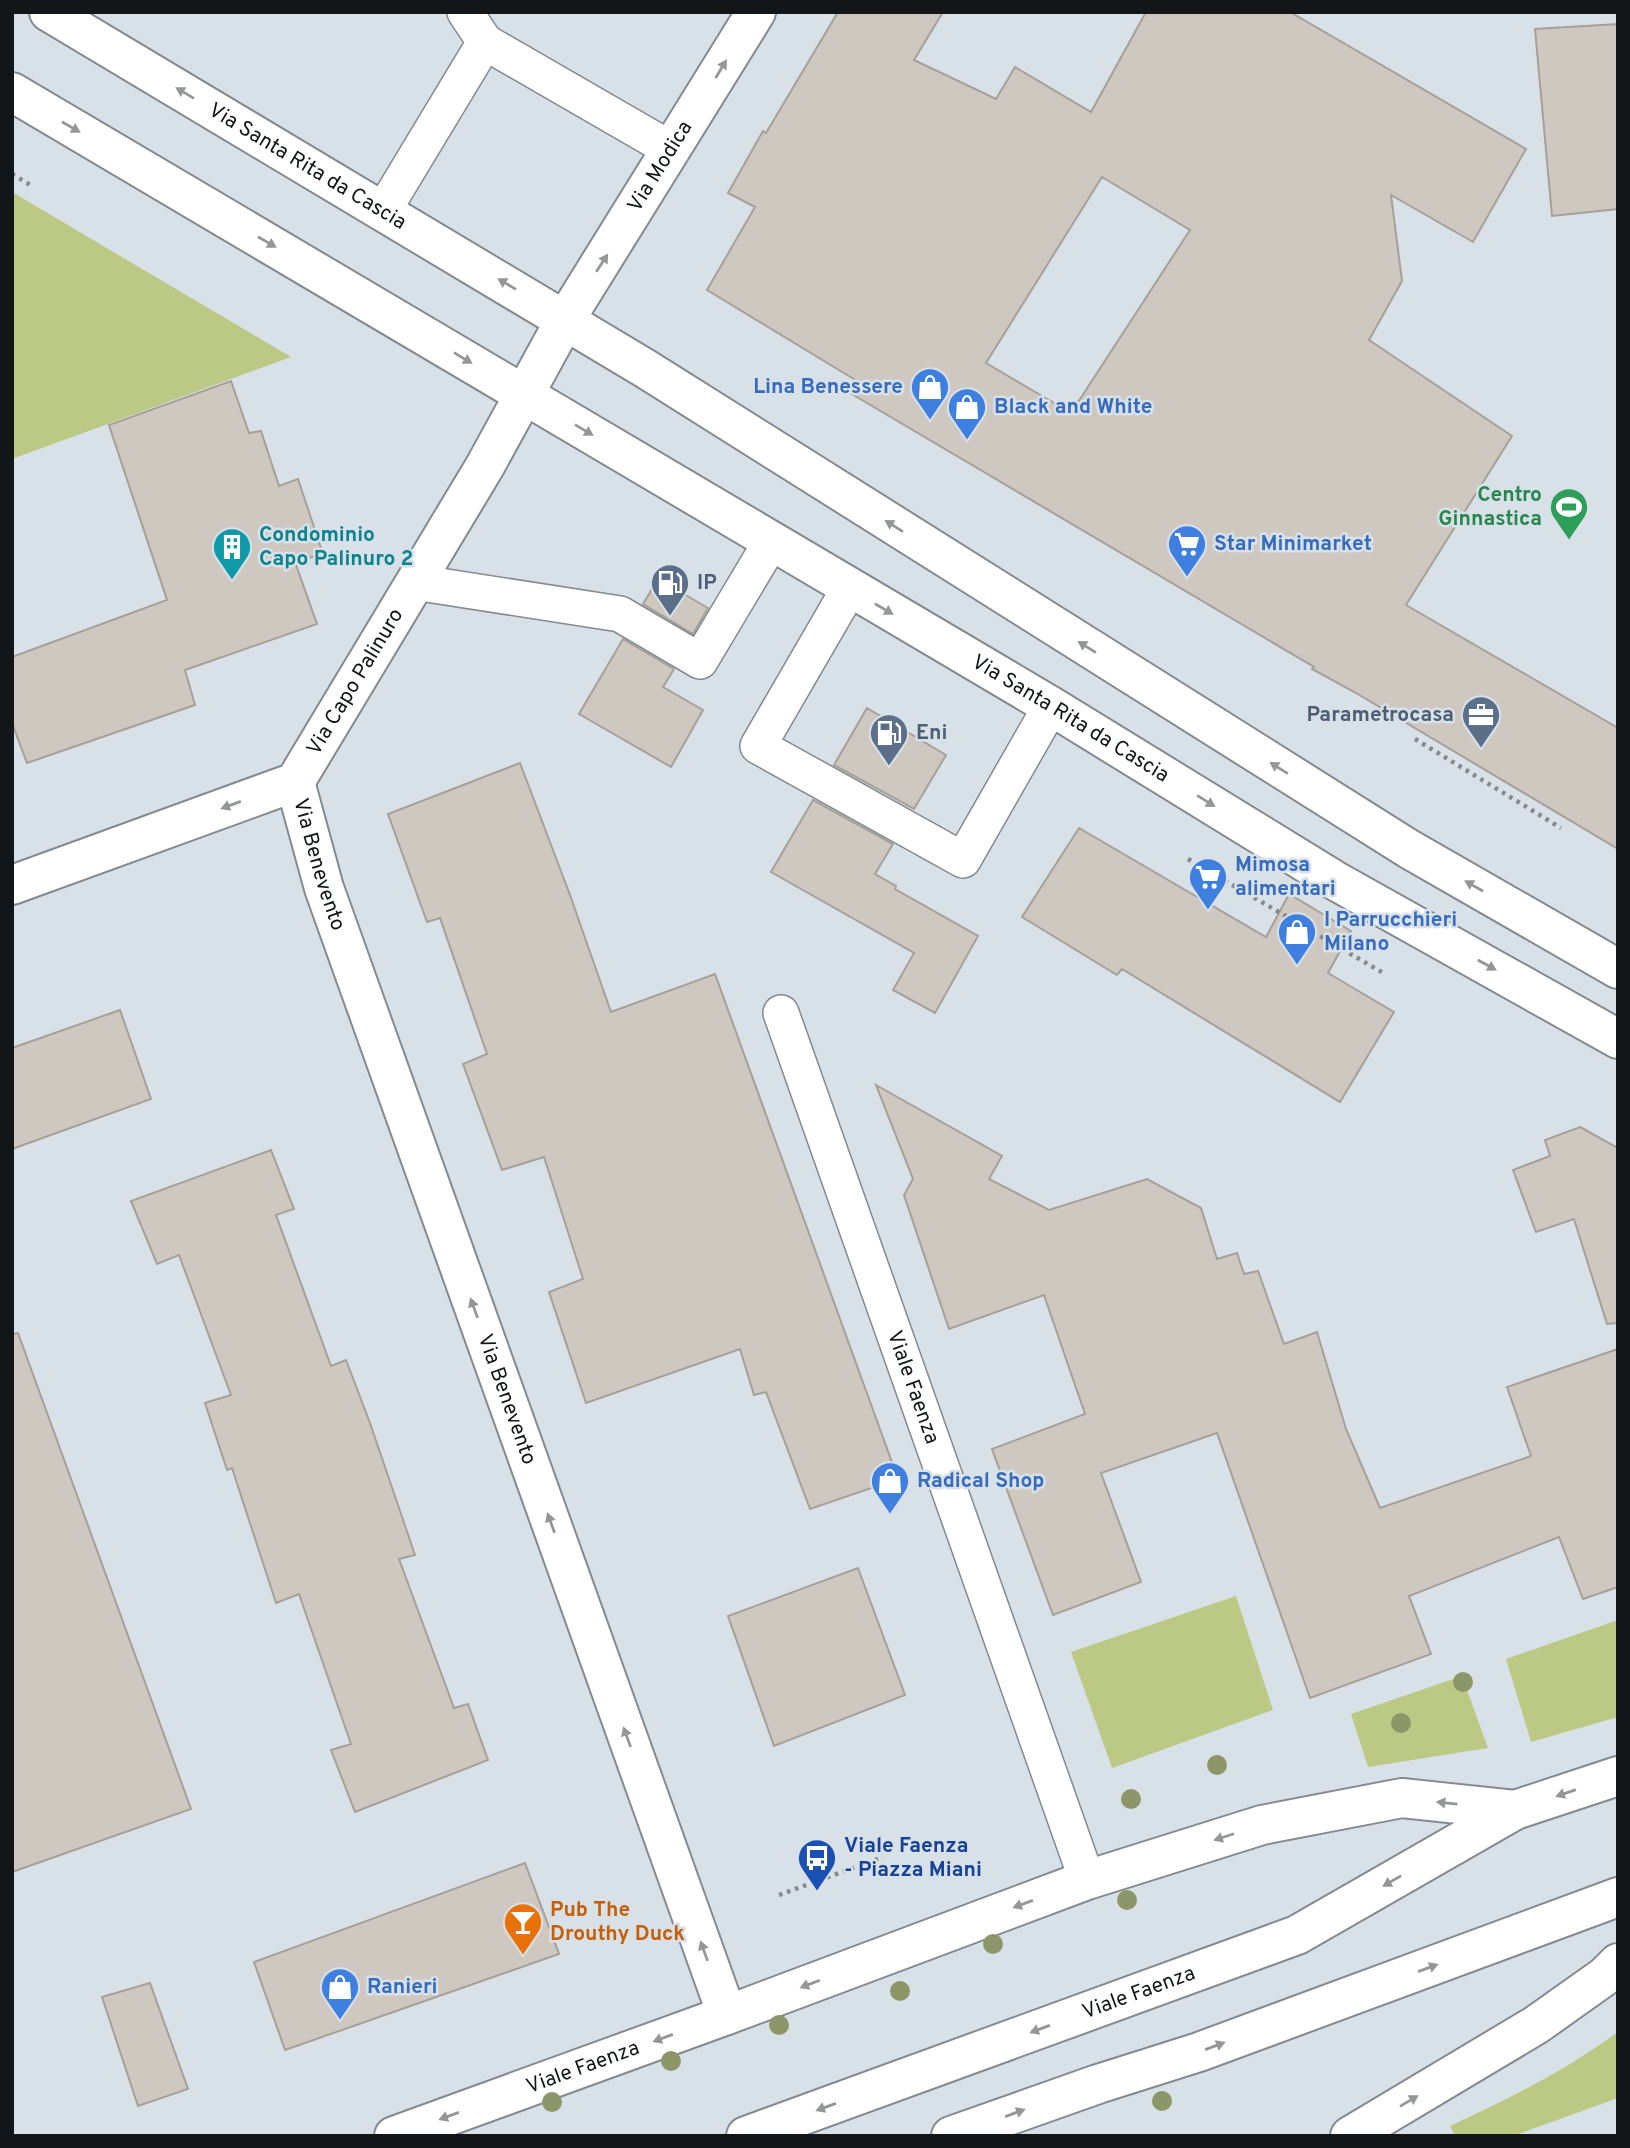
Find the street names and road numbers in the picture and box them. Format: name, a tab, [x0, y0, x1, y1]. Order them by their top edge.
street label: Via Santa Rita da Cascia	[203, 97, 411, 236]
street label: Via Modica	[622, 116, 699, 217]
street label: Via Capo Palinuro	[301, 603, 410, 760]
street label: Via Santa Rita da Cascia	[967, 649, 1174, 789]
street label: Via Benevento	[287, 795, 352, 934]
street label: Viale Faenza	[881, 1327, 946, 1448]
street label: Via Benevento	[471, 1330, 543, 1468]
street label: Viale Faenza	[1078, 1960, 1199, 2026]
street label: Viale Faenza	[523, 2034, 643, 2100]

